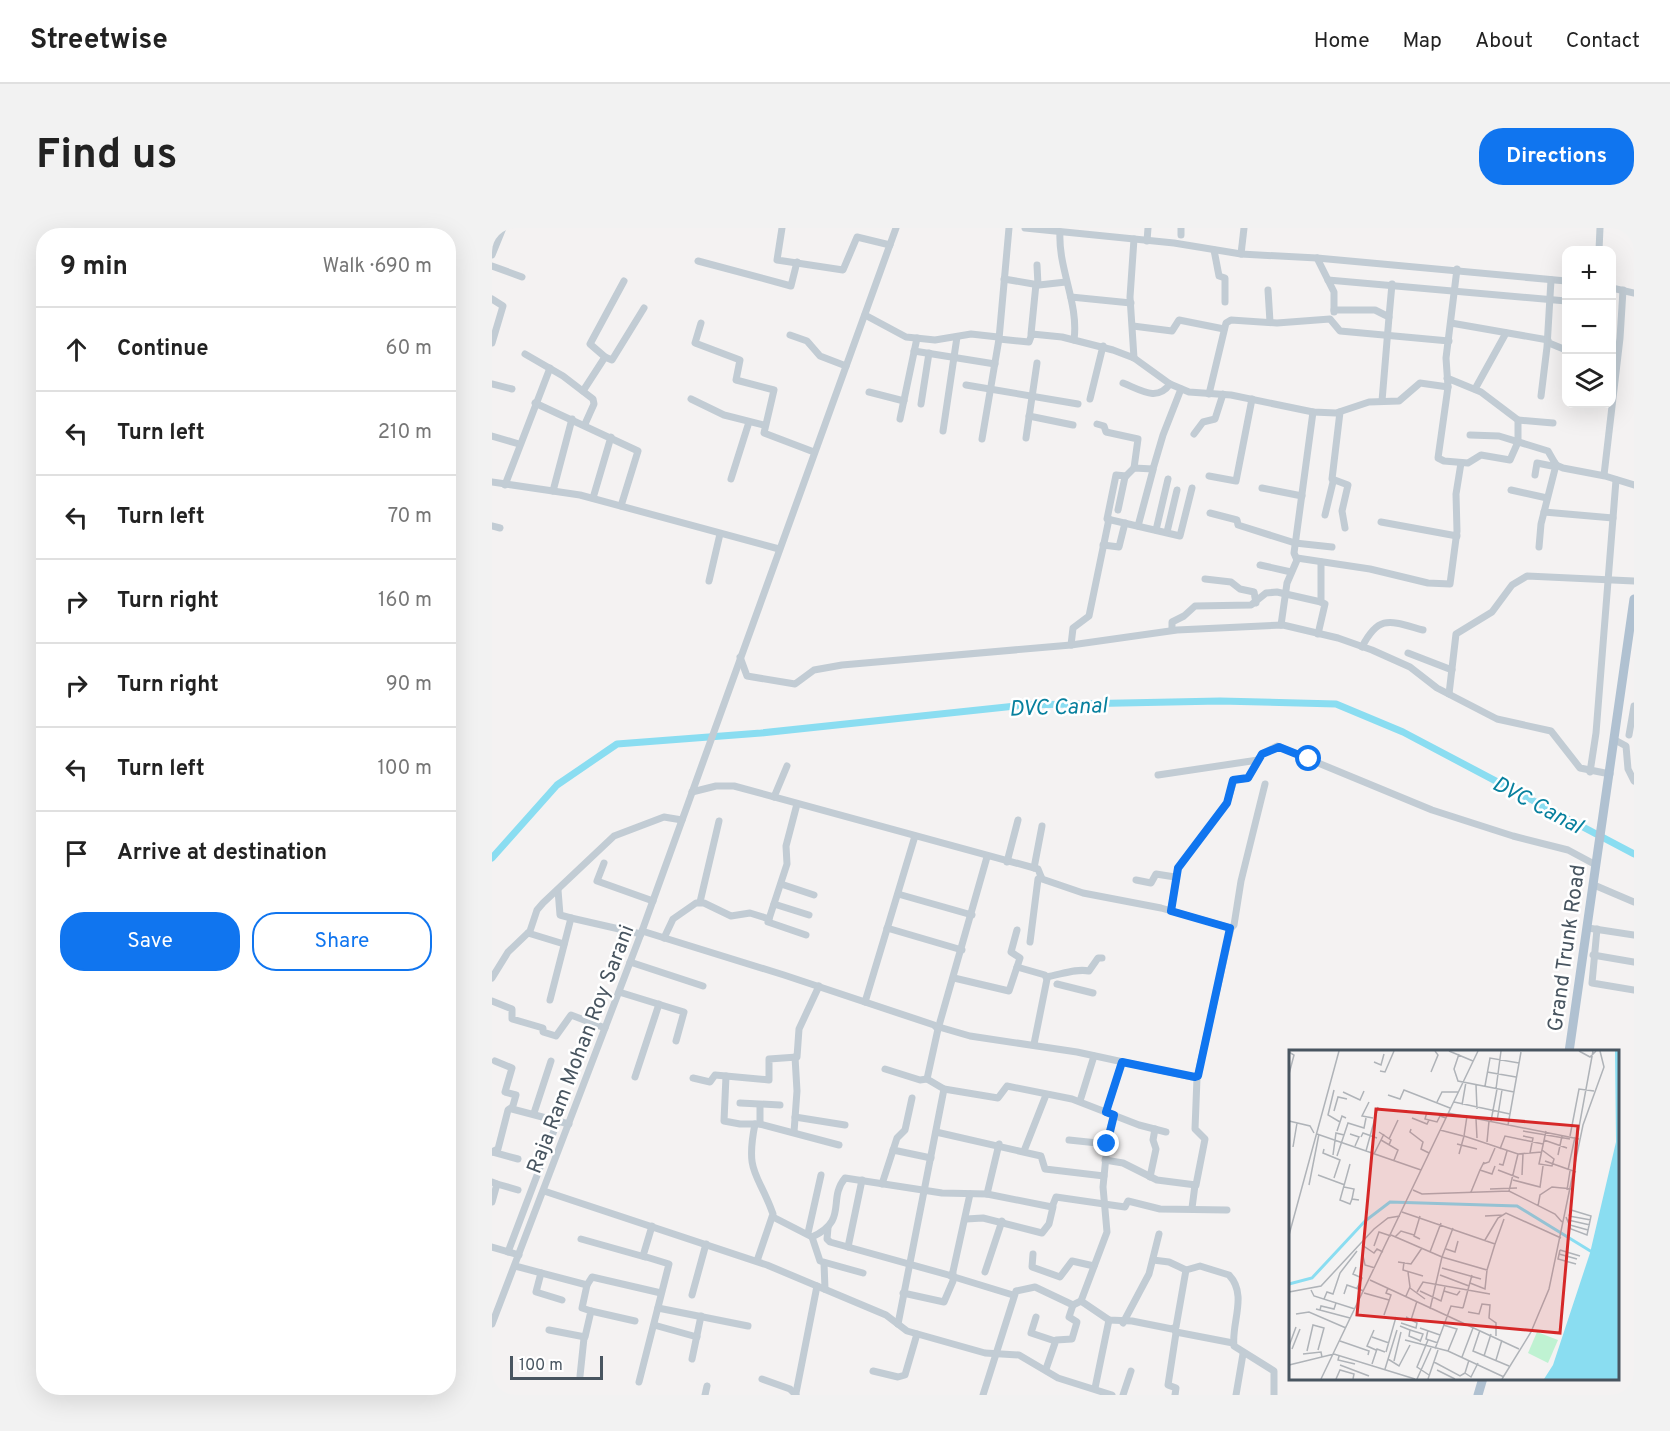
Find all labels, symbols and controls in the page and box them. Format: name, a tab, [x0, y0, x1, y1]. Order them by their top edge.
text: Streetwise	[30, 23, 168, 59]
text: Home	[1314, 28, 1370, 55]
text: Map	[1403, 28, 1442, 55]
text: About	[1475, 28, 1533, 55]
text: Contact	[1566, 28, 1640, 55]
button: Directions	[1479, 128, 1634, 185]
text: Find us	[36, 130, 177, 183]
map controls	[1562, 246, 1616, 408]
button: +	[1562, 246, 1616, 300]
text: 9 min	[60, 251, 128, 284]
text: Walk · 690 m	[322, 254, 432, 280]
button: −	[1562, 300, 1616, 354]
icon: ahead	[60, 333, 93, 366]
text: Continue	[117, 336, 208, 363]
text: 60 m	[386, 336, 432, 362]
button: layers	[1562, 354, 1616, 408]
icon: left	[60, 417, 93, 450]
text: Turn left	[117, 420, 205, 447]
text: 210 m	[378, 420, 432, 446]
icon: left	[60, 501, 93, 534]
text: Turn left	[117, 504, 205, 531]
text: 70 m	[388, 504, 432, 530]
icon: right	[60, 585, 93, 618]
text: Turn right	[117, 588, 219, 615]
text: 160 m	[378, 588, 432, 614]
icon: right	[60, 669, 93, 702]
text: Turn right	[117, 672, 219, 699]
text: 90 m	[386, 672, 432, 698]
water label: DVC Canal	[1009, 693, 1109, 724]
route start	[1295, 745, 1321, 771]
icon: left	[60, 753, 93, 786]
text: Turn left	[117, 756, 205, 783]
text: 100 m	[377, 756, 432, 782]
water label: DVC Canal	[1487, 771, 1588, 842]
icon: arrive	[60, 837, 93, 870]
text: Arrive at destination	[117, 840, 327, 867]
street label: Grand Trunk Road	[1542, 863, 1593, 1033]
button: Save	[60, 912, 240, 971]
button: Share	[252, 912, 432, 971]
street label: Raja Ram Mohan Roy Sarani	[521, 921, 641, 1178]
inset map	[1289, 1050, 1619, 1380]
route end	[1093, 1130, 1119, 1156]
scale bar	[510, 1353, 603, 1380]
text: 100 m	[519, 1356, 563, 1376]

